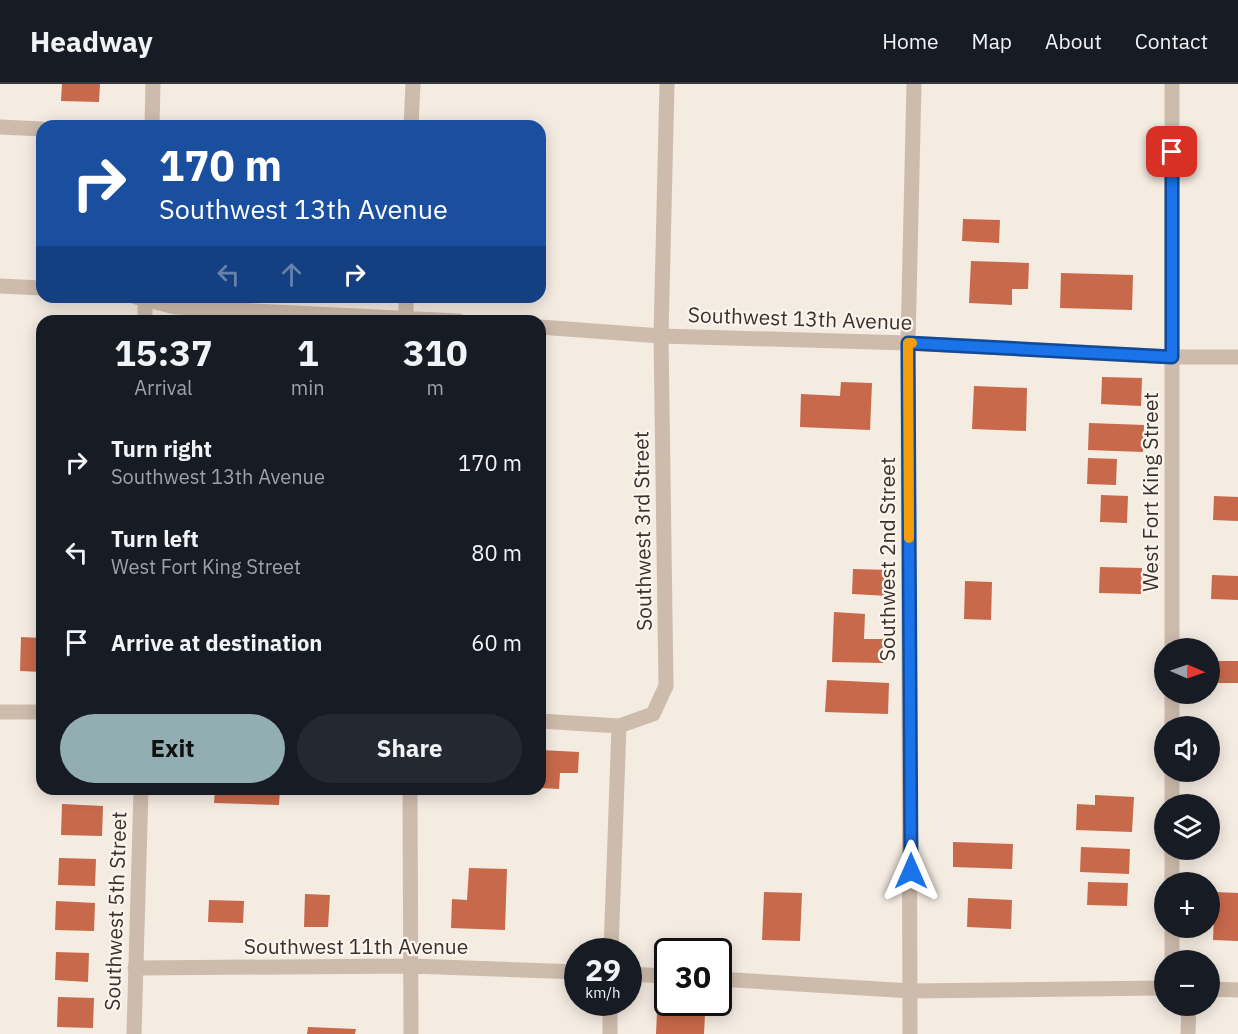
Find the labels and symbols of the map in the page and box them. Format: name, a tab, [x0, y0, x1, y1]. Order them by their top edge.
pin	[1146, 126, 1197, 177]
street label: Southwest 13th Avenue	[687, 300, 913, 336]
street label: West Fort King Street	[1136, 392, 1164, 592]
street label: Southwest 3rd Street	[626, 431, 658, 631]
street label: Southwest 2nd Street	[873, 457, 901, 661]
north arrow	[1154, 638, 1220, 704]
street label: Southwest 5th Street	[98, 811, 132, 1011]
position arrow	[879, 839, 943, 903]
street label: Southwest 11th Avenue	[244, 932, 468, 960]
speed limit sign: 30	[654, 938, 732, 1016]

